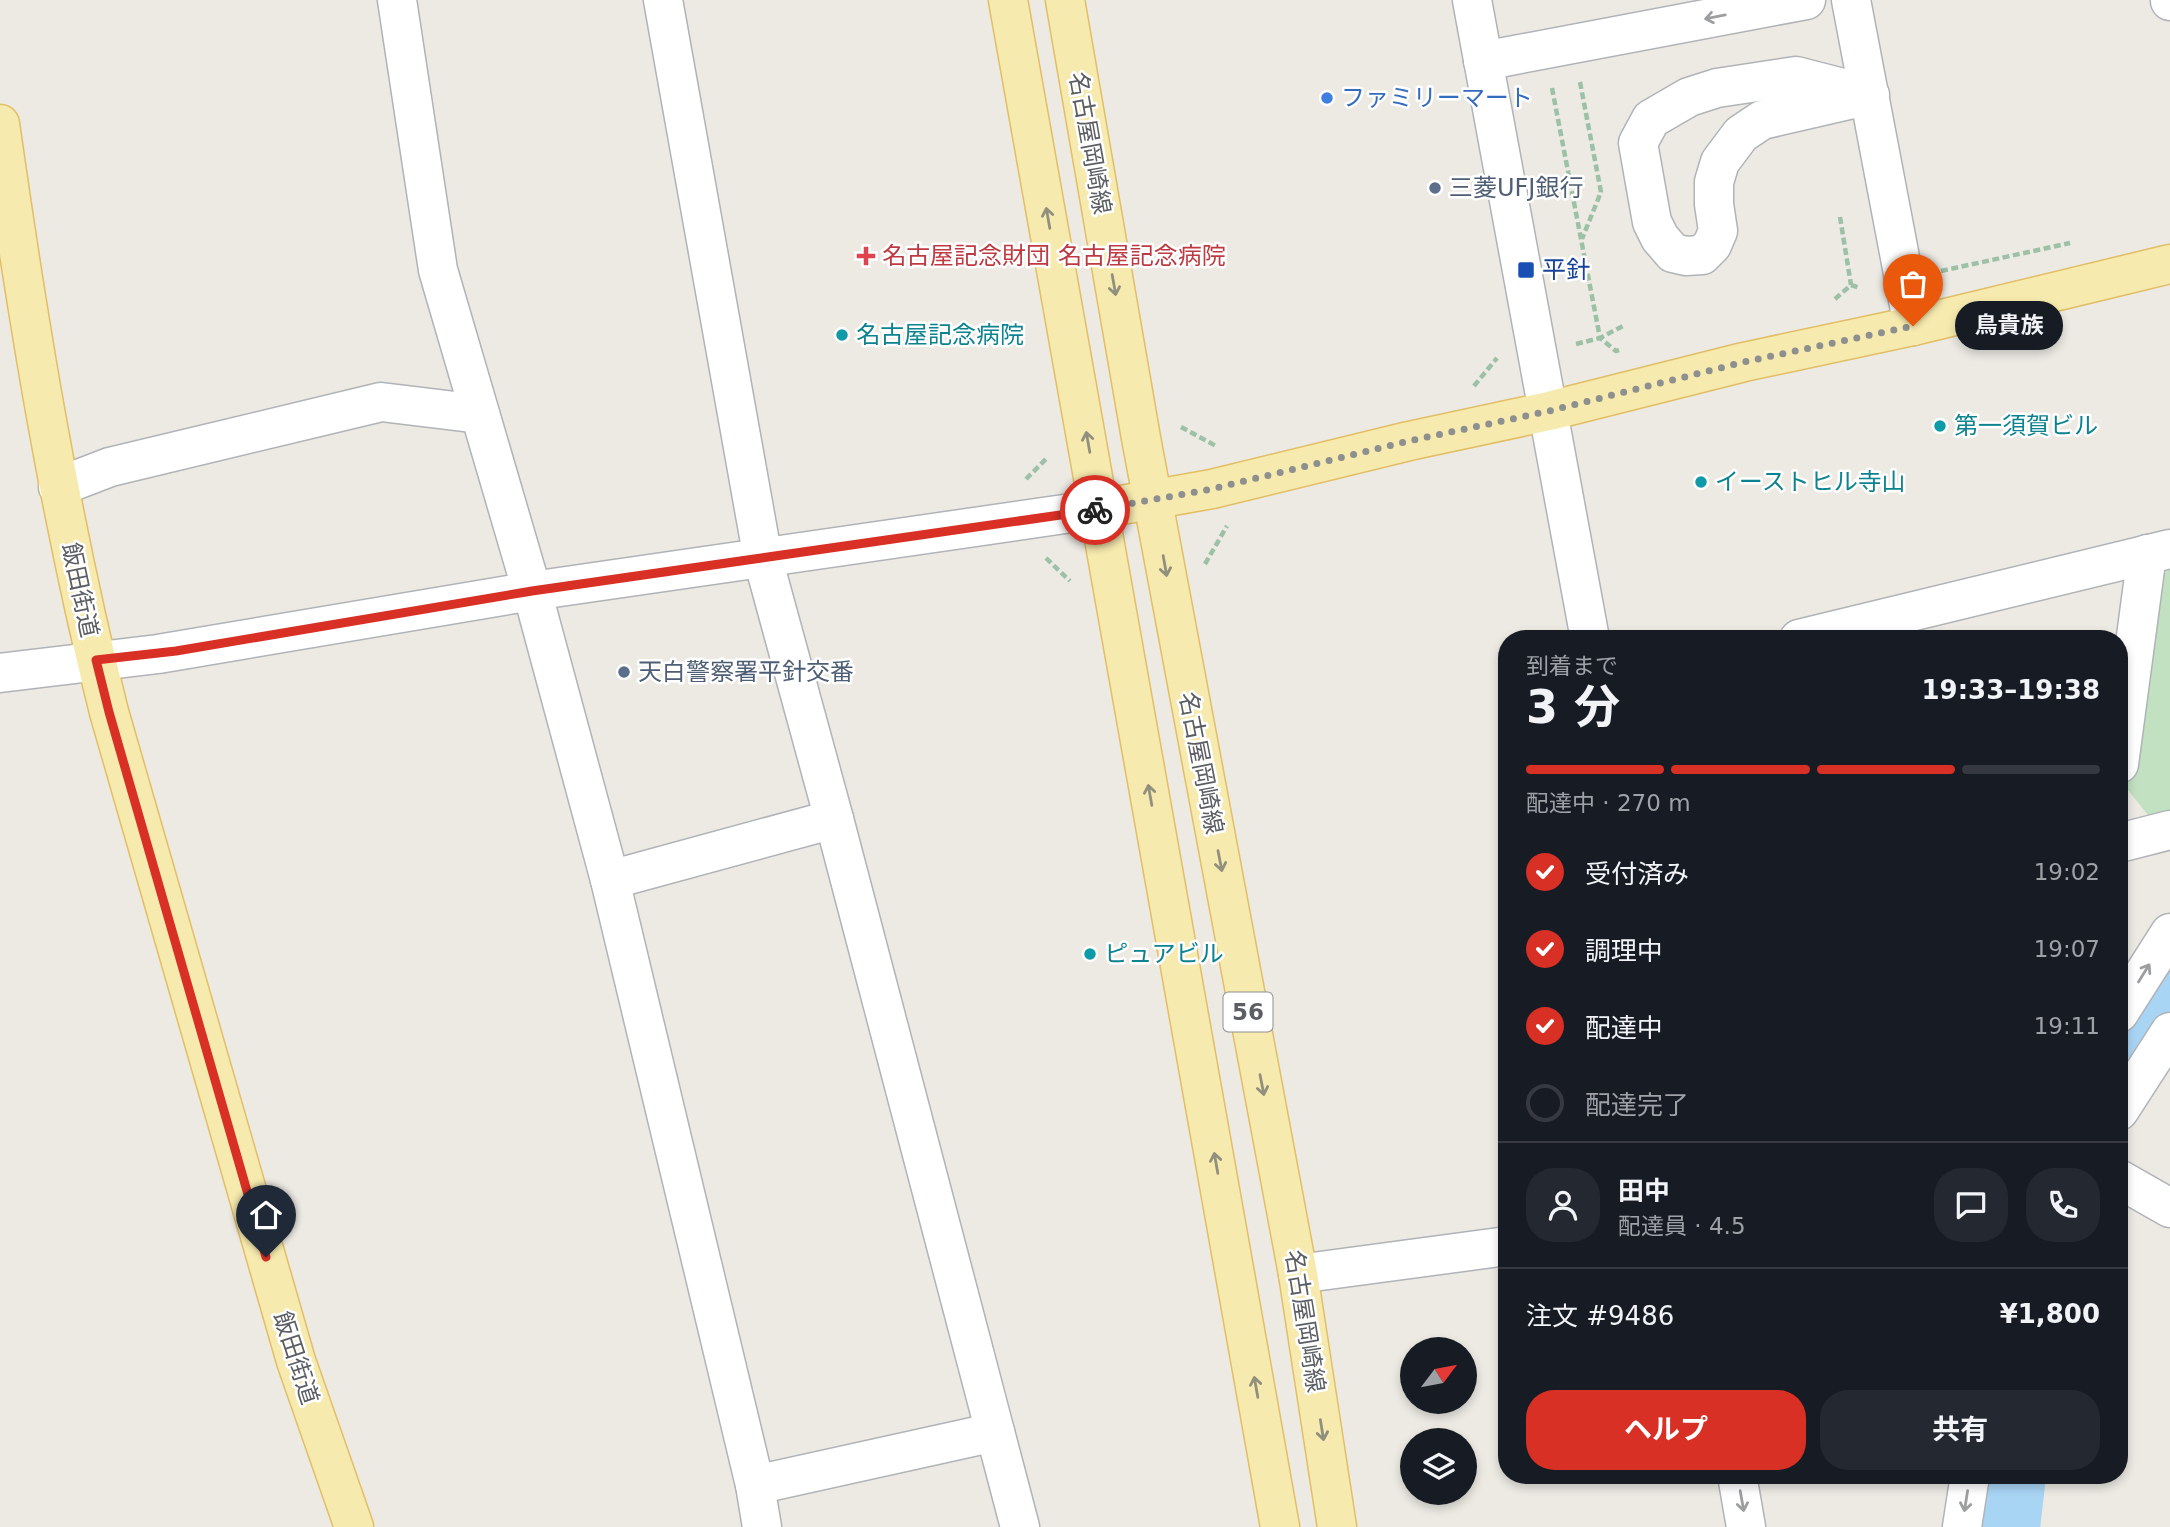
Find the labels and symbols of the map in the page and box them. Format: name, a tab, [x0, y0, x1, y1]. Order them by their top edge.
one-way arrow	[1704, 11, 1727, 25]
street label: 名古屋岡崎線	[1064, 70, 1116, 216]
place label: ファミリーマート	[1341, 84, 1533, 112]
marker: ファミリーマート	[1319, 90, 1335, 106]
place label: 三菱UFJ銀行	[1449, 174, 1583, 202]
marker: 三菱UFJ銀行	[1427, 180, 1443, 196]
one-way arrow	[1041, 207, 1054, 230]
place label: 名古屋記念財団 名古屋記念病院	[882, 242, 1226, 270]
marker: 名古屋記念財団 名古屋記念病院	[856, 246, 876, 266]
pin	[1883, 254, 1943, 326]
place label: 平針	[1542, 256, 1590, 284]
marker: 平針	[1516, 260, 1536, 280]
one-way arrow	[1108, 273, 1121, 295]
callout: 鳥貴族	[1955, 302, 2064, 350]
place label: 名古屋記念病院	[856, 321, 1024, 349]
marker: 名古屋記念病院	[834, 327, 850, 343]
place label: 第一須賀ビル	[1954, 412, 2098, 440]
marker: 第一須賀ビル	[1932, 418, 1948, 434]
one-way arrow	[1081, 431, 1094, 454]
place label: イーストヒル寺山	[1715, 468, 1906, 496]
marker: イーストヒル寺山	[1693, 474, 1709, 490]
courier	[1060, 475, 1130, 545]
street label: 飯田街道	[56, 540, 104, 640]
one-way arrow	[1158, 554, 1172, 576]
place label: 天白警察署平針交番	[638, 658, 854, 686]
marker: 天白警察署平針交番	[616, 664, 632, 680]
street label: 名古屋岡崎線	[1174, 690, 1228, 836]
one-way arrow	[1143, 784, 1156, 807]
one-way arrow	[1214, 849, 1227, 872]
place label: ピュアビル	[1104, 940, 1224, 968]
marker: ピュアビル	[1082, 946, 1098, 962]
one-way arrow	[2138, 963, 2152, 983]
road number: 56	[1224, 993, 1272, 1032]
one-way arrow	[1256, 1073, 1269, 1096]
one-way arrow	[1208, 1153, 1222, 1175]
pin	[236, 1185, 296, 1257]
street label: 名古屋岡崎線	[1280, 1248, 1330, 1394]
street label: 飯田街道	[268, 1308, 324, 1408]
north arrow	[1400, 1337, 1477, 1414]
one-way arrow	[1248, 1377, 1262, 1399]
one-way arrow	[1316, 1418, 1329, 1441]
one-way arrow	[1735, 1489, 1749, 1512]
one-way arrow	[1959, 1489, 1972, 1512]

